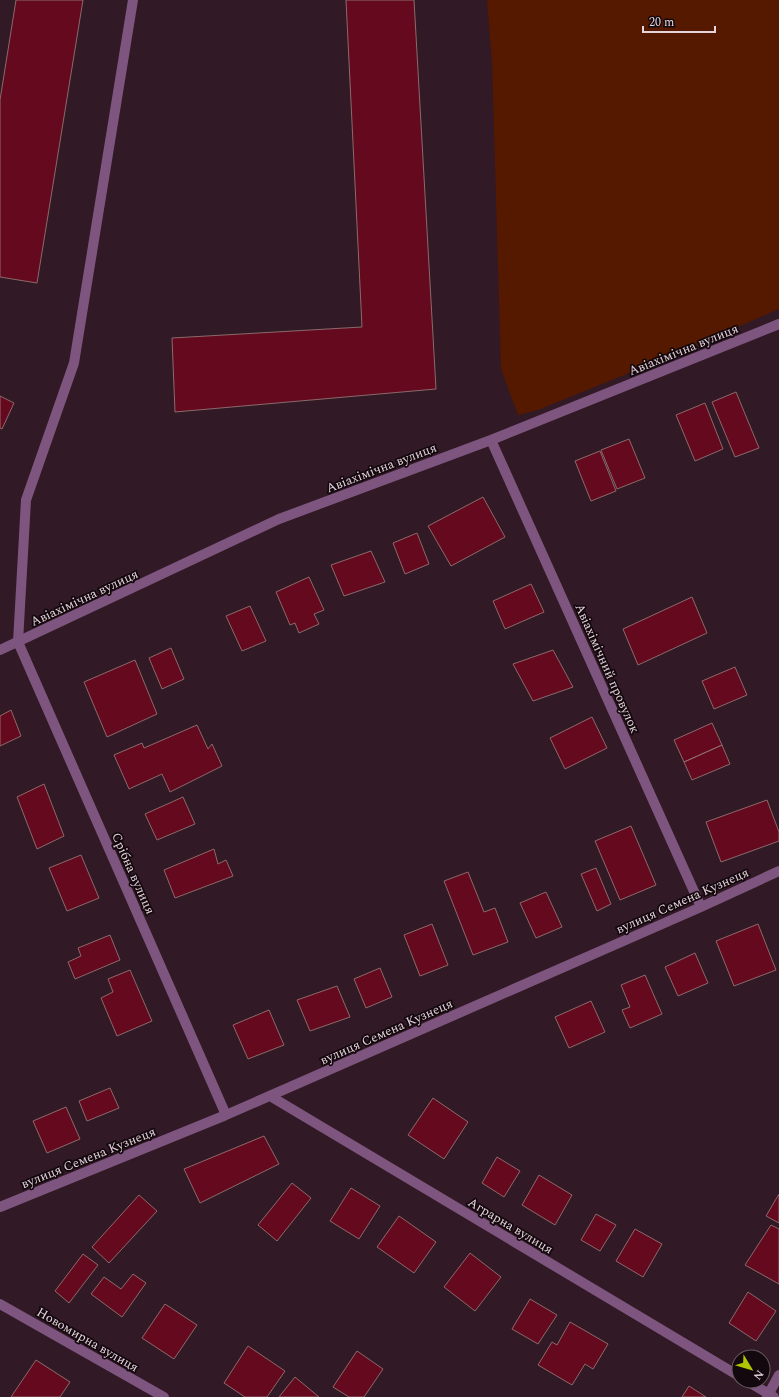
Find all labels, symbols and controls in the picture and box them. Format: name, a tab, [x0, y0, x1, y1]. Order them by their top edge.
scale bar	[643, 8, 715, 34]
text: 20 m	[649, 13, 674, 32]
street label: Авіахімічна вулиця	[625, 319, 741, 381]
street label: Авіахімічна вулиця	[323, 438, 440, 498]
street label: Авіахімічна вулиця	[27, 564, 142, 632]
street label: Авіахімічний провулок	[569, 600, 645, 737]
street label: Срібна вулиця	[106, 829, 160, 917]
street label: вулиця Семена Кузнеця	[613, 863, 752, 939]
street label: вулиця Семена Кузнеця	[317, 994, 456, 1070]
street label: вулиця Семена Кузнеця	[18, 1122, 159, 1194]
street label: Аграрна вулиця	[464, 1192, 557, 1259]
street label: Новомирна вулиця	[33, 1302, 142, 1377]
north arrow	[731, 1349, 771, 1389]
text: N	[749, 1366, 768, 1384]

